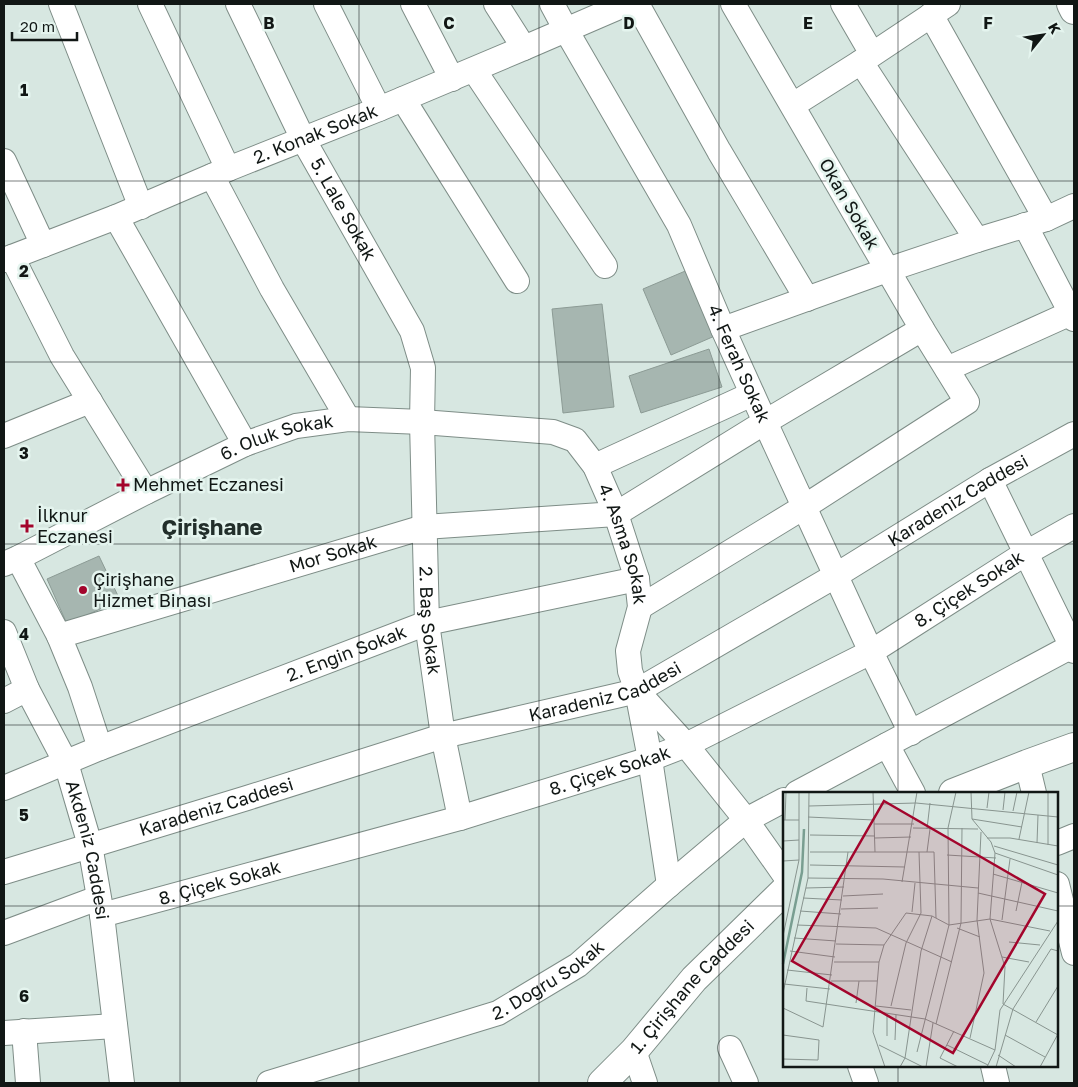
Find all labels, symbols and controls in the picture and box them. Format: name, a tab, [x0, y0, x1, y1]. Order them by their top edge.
scale bar	[12, 10, 78, 42]
north arrow	[1018, 10, 1068, 60]
text: B	[263, 13, 275, 33]
text: C	[443, 13, 455, 33]
text: D	[623, 13, 635, 33]
text: E	[803, 13, 813, 33]
text: F	[983, 13, 993, 33]
text: 20 m	[20, 17, 55, 35]
text: K	[1045, 20, 1065, 37]
text: 1	[20, 80, 28, 100]
street label: 2. Konak Sokak	[250, 99, 380, 168]
street label: 5. Lale Sokak	[306, 154, 382, 264]
street label: Okan Sokak	[815, 154, 885, 253]
text: 2	[19, 261, 29, 281]
street label: 4. Ferah Sokak	[704, 301, 776, 426]
street label: 6. Oluk Sokak	[216, 409, 335, 464]
text: 3	[19, 443, 29, 463]
street label: Karadeniz Caddesi	[883, 449, 1032, 551]
place label: Mehmet Eczanesi	[133, 473, 284, 495]
marker: Mehmet Eczanesi	[117, 479, 129, 491]
street label: 4. Asma Sokak	[594, 480, 652, 606]
place label: İlknur Eczanesi	[37, 504, 113, 547]
district label: Çirişhane	[162, 513, 262, 540]
marker: İlknur Eczanesi	[21, 520, 33, 532]
street label: Mor Sokak	[286, 530, 379, 577]
street label: 8. Çiçek Sokak	[910, 545, 1027, 632]
street label: 2. Baş Sokak	[416, 566, 446, 676]
place label: Çirişhane Hizmet Binası	[93, 568, 211, 611]
marker: Çirişhane Hizmet Binası	[77, 584, 89, 596]
street label: 2. Engin Sokak	[283, 620, 409, 686]
text: 4	[19, 624, 29, 644]
street label: Karadeniz Caddesi	[526, 656, 685, 726]
street label: 8. Çiçek Sokak	[546, 740, 673, 800]
street label: Karadeniz Caddesi	[136, 772, 296, 840]
street label: Akdeniz Caddesi	[62, 778, 114, 921]
inset map	[783, 792, 1058, 1067]
text: 5	[19, 805, 29, 825]
street label: 8. Çiçek Sokak	[156, 855, 283, 909]
street label: 1. Çirişhane Caddesi	[625, 915, 758, 1058]
street label: 2. Doğru Sokak	[489, 935, 608, 1024]
text: 6	[19, 986, 29, 1006]

